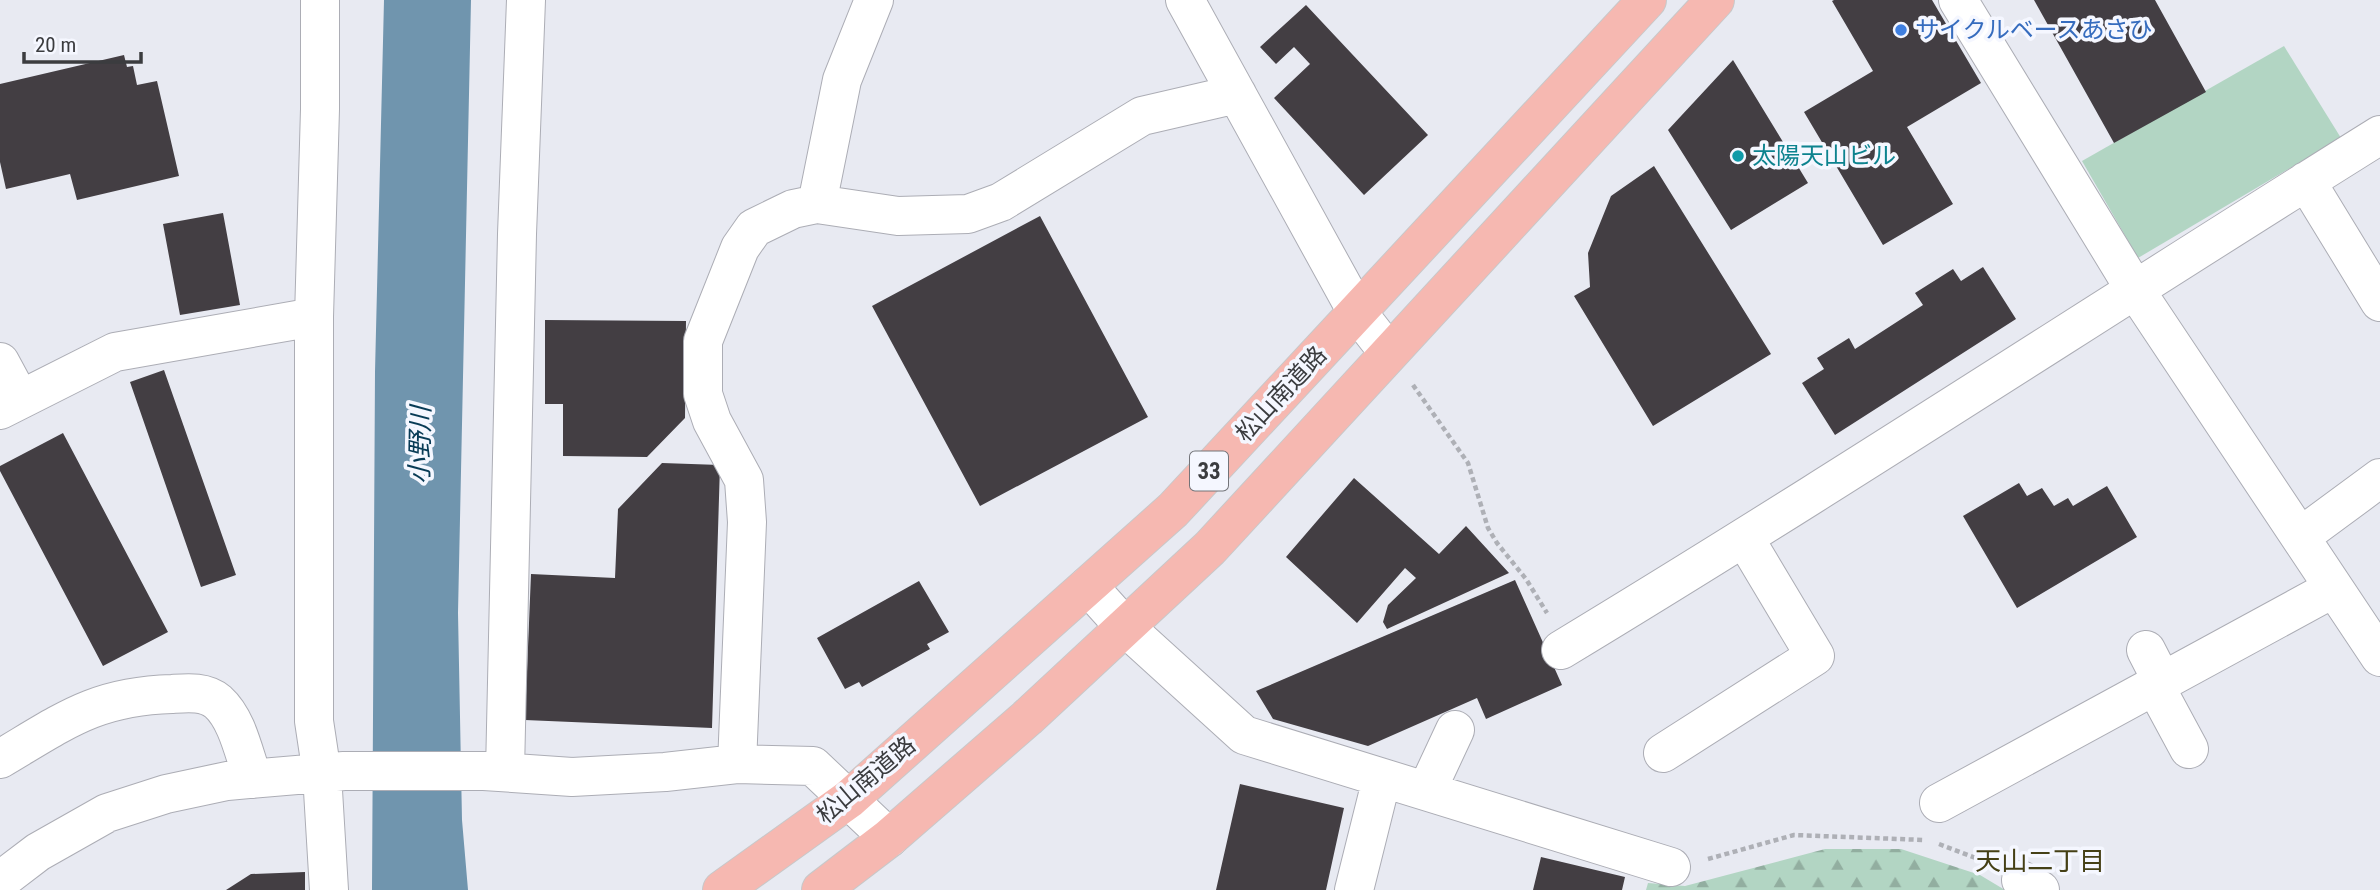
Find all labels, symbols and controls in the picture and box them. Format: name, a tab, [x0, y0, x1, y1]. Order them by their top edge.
place label: サイクルベースあさひ	[1915, 16, 2153, 44]
scale bar	[24, 21, 142, 65]
marker: サイクルベースあさひ	[1893, 22, 1909, 38]
text: 20 m	[35, 33, 76, 57]
place label: 太陽天山ビル	[1752, 142, 1896, 170]
marker: 太陽天山ビル	[1730, 148, 1746, 164]
street label: 松山南道路	[1230, 341, 1332, 447]
water label: 小野川	[404, 403, 436, 484]
road number: 33	[1190, 452, 1228, 491]
street label: 松山南道路	[811, 731, 921, 829]
district label: 天山二丁目	[1975, 846, 2105, 876]

